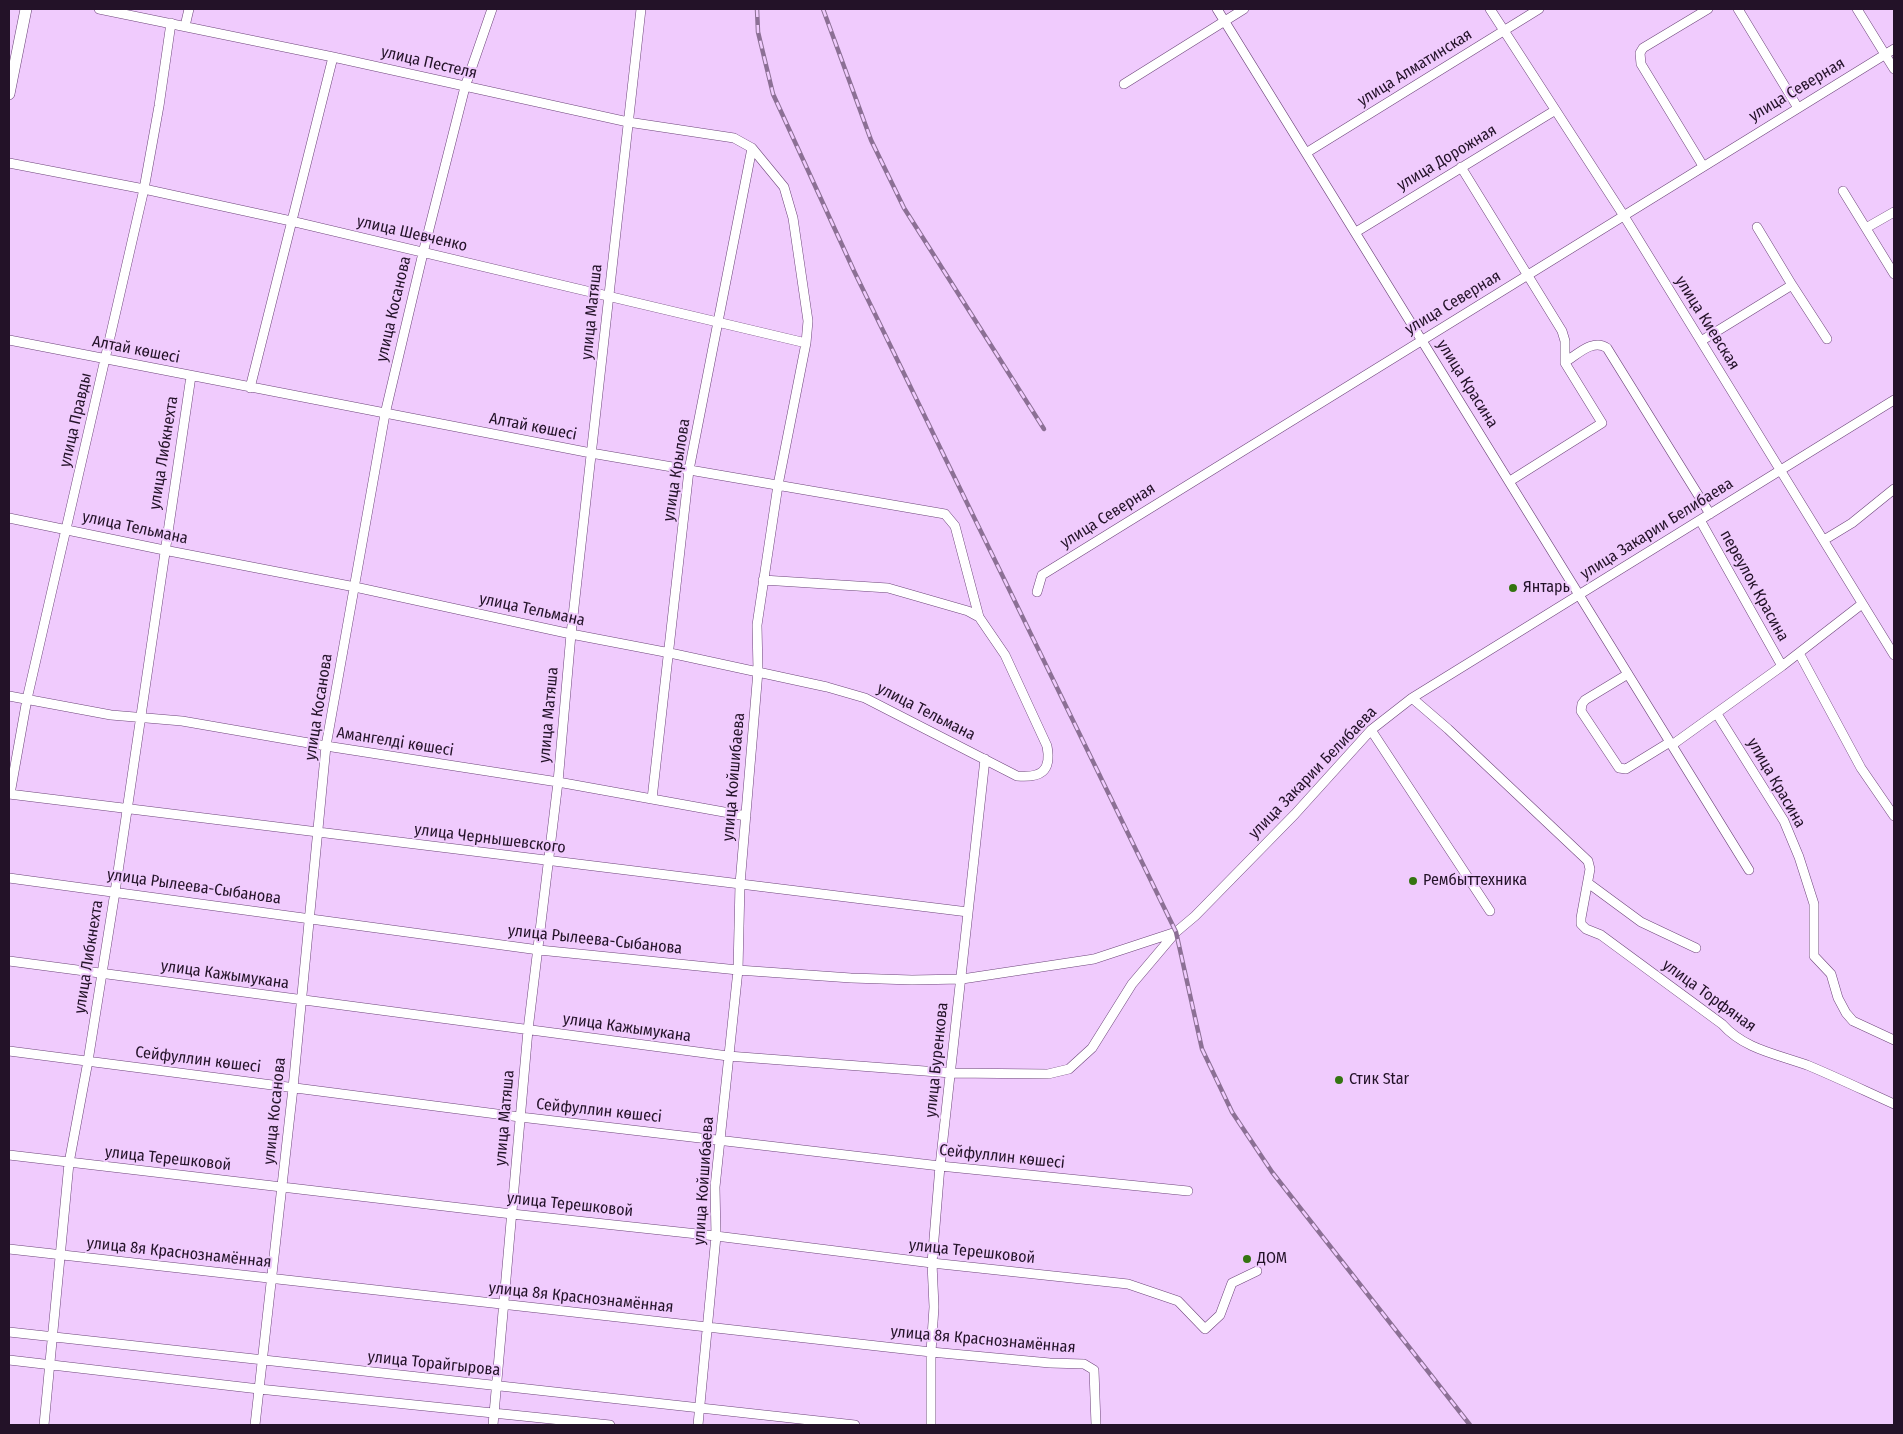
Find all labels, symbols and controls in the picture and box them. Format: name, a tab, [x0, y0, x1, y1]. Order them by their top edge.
street label: улица Алматинская	[1354, 25, 1476, 111]
street label: улица Пестеля	[379, 43, 479, 83]
street label: улица Северная	[1746, 54, 1848, 126]
street label: улица Дорожная	[1394, 121, 1500, 195]
street label: улица Шевченко	[355, 212, 469, 256]
street label: улица Косанова	[373, 254, 415, 364]
street label: улица Матяша	[577, 263, 607, 361]
street label: улица Северная	[1402, 267, 1504, 339]
street label: улица Киевская	[1671, 273, 1743, 373]
street label: Алтай көшесі	[91, 332, 181, 368]
street label: улица Красина	[1432, 336, 1502, 432]
street label: улица Правды	[56, 371, 96, 469]
street label: улица Либкнехта	[146, 395, 182, 511]
street label: Алтай көшесі	[488, 409, 578, 445]
street label: улица Крылова	[659, 417, 695, 523]
street label: улица Закарии Белибаева	[1577, 474, 1737, 584]
street label: улица Северная	[1057, 479, 1159, 553]
street label: улица Тельмана	[80, 507, 190, 549]
street label: переулок Красина	[1716, 527, 1792, 645]
place label: Янтарь	[1523, 578, 1570, 598]
marker: Янтарь	[1507, 582, 1519, 594]
street label: улица Тельмана	[477, 589, 587, 631]
street label: улица Косанова	[301, 652, 337, 762]
street label: улица Матяша	[535, 666, 563, 764]
street label: улица Тельмана	[874, 679, 978, 745]
street label: улица Закарии Белибаева	[1245, 703, 1381, 843]
street label: улица Койшибаева	[719, 712, 749, 842]
street label: Амангелді көшесі	[335, 723, 455, 761]
street label: улица Красина	[1743, 735, 1809, 831]
street label: улица Чернышевского	[413, 820, 567, 858]
street label: улица Рылеева-Сыбанова	[106, 865, 282, 909]
place label: Рембыттехника	[1423, 871, 1527, 891]
marker: Рембыттехника	[1407, 875, 1419, 887]
street label: улица Либкнехта	[71, 899, 107, 1015]
street label: улица Рылеева-Сыбанова	[507, 921, 683, 959]
street label: улица Кажымукана	[160, 956, 290, 994]
street label: улица Торфяная	[1658, 956, 1760, 1036]
street label: улица Буренкова	[921, 1001, 953, 1119]
street label: улица Кажымукана	[562, 1009, 692, 1047]
street label: Сейфуллин көшесі	[134, 1043, 262, 1077]
street label: улица Косанова	[260, 1056, 290, 1166]
street label: улица Матяша	[491, 1069, 519, 1167]
place label: Стик Star	[1349, 1070, 1409, 1090]
marker: Стик Star	[1333, 1074, 1345, 1086]
street label: Сейфуллин көшесі	[535, 1095, 663, 1127]
street label: улица Койшибаева	[690, 1116, 718, 1246]
street label: Сейфуллин көшесі	[938, 1141, 1066, 1173]
street label: улица Терешковой	[104, 1143, 232, 1175]
street label: улица Терешковой	[506, 1189, 634, 1221]
street label: улица 8я Краснознамённая	[86, 1234, 272, 1272]
street label: улица Терешковой	[908, 1236, 1036, 1268]
place label: ДОМ	[1257, 1249, 1287, 1269]
marker: ДОМ	[1241, 1253, 1253, 1265]
street label: улица 8я Краснознамённая	[488, 1279, 674, 1317]
street label: улица 8я Краснознамённая	[890, 1322, 1076, 1358]
street label: улица Торайгырова	[367, 1347, 501, 1381]

